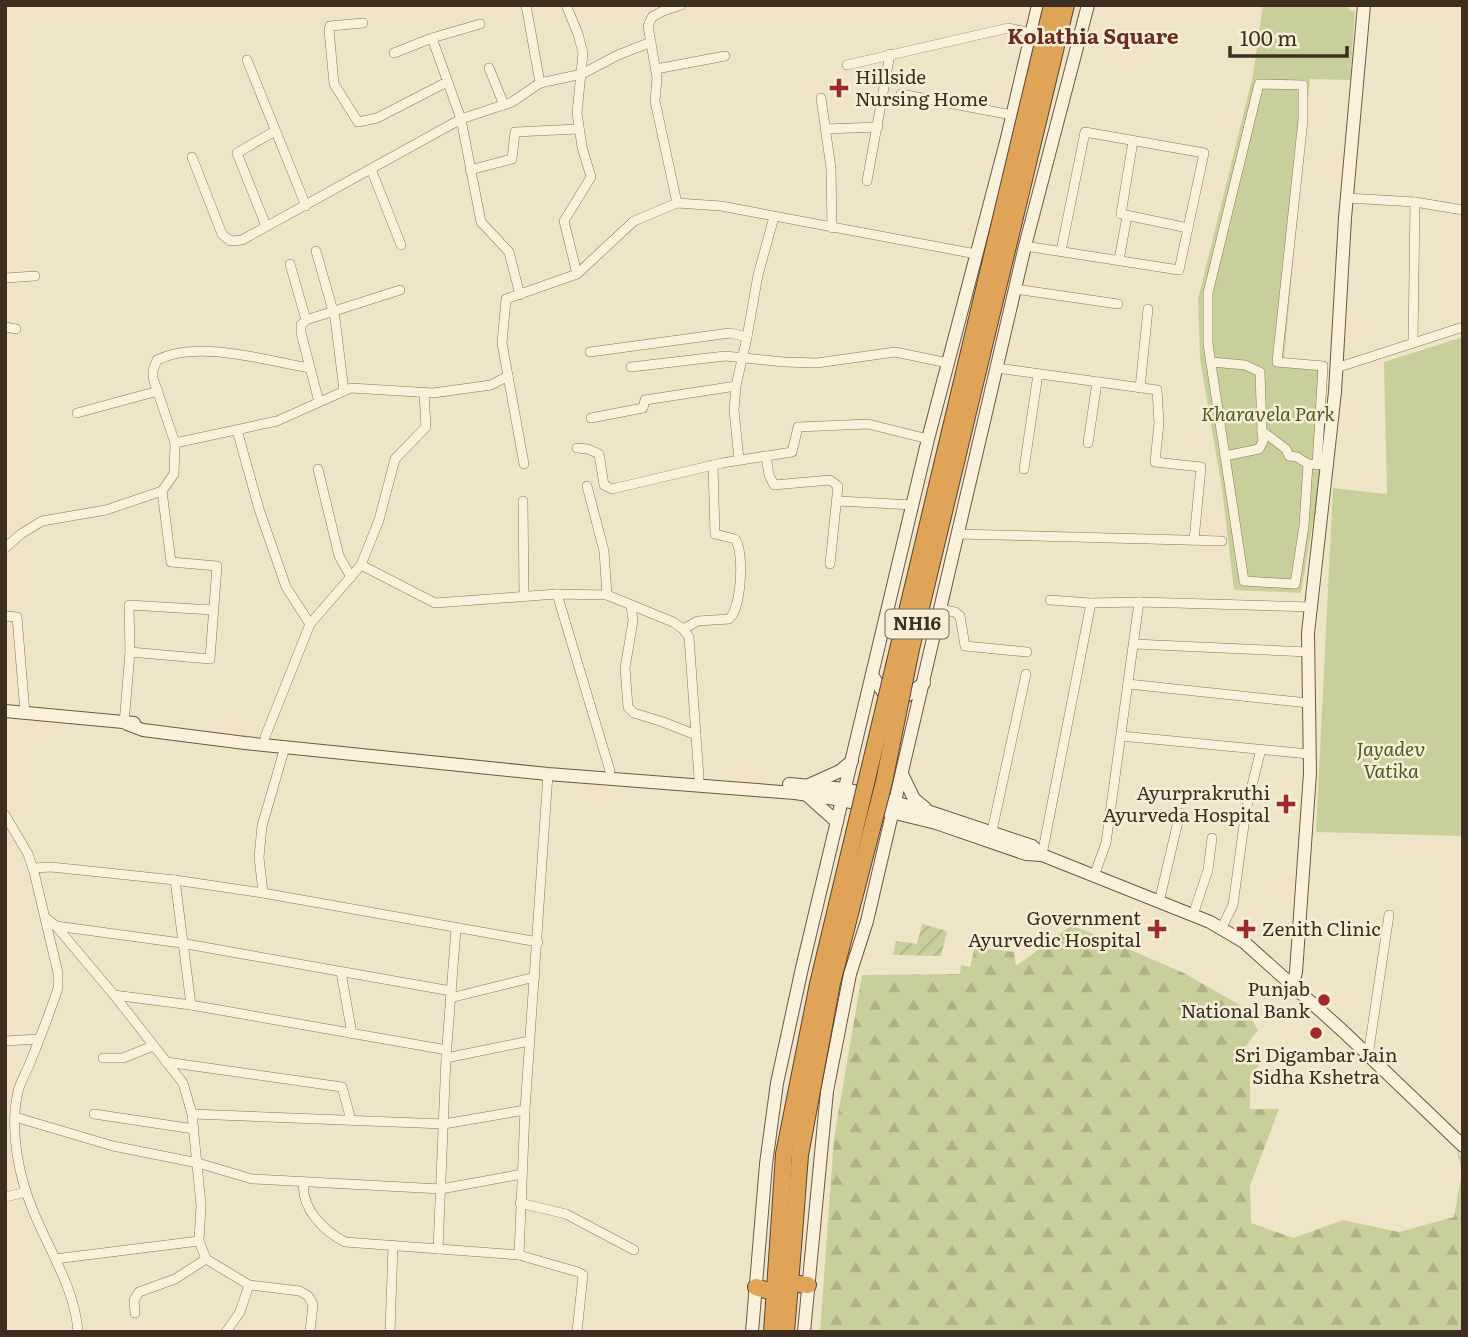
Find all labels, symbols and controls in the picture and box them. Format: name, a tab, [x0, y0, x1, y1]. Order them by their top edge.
scale bar	[1230, 14, 1347, 58]
district label: Kolathia Square	[1007, 19, 1179, 50]
text: 100 m	[1240, 21, 1297, 52]
place label: Hillside Nursing Home	[855, 62, 988, 112]
marker: Hillside Nursing Home	[829, 78, 849, 98]
park label: Kharavela Park	[1201, 399, 1335, 427]
road number: NH16	[886, 610, 948, 638]
park label: Jayadev Vatika	[1357, 734, 1426, 784]
place label: Ayurprakruthi Ayurveda Hospital	[1103, 778, 1270, 828]
marker: Ayurprakruthi Ayurveda Hospital	[1276, 794, 1296, 814]
place label: Government Ayurvedic Hospital	[968, 903, 1141, 953]
place label: Zenith Clinic	[1262, 914, 1381, 942]
marker: Government Ayurvedic Hospital	[1147, 919, 1167, 939]
marker: Zenith Clinic	[1236, 919, 1256, 939]
place label: Punjab National Bank	[1181, 974, 1310, 1024]
marker: Punjab National Bank	[1316, 992, 1332, 1008]
marker: Sri Digambar Jain Sidha Kshetra	[1308, 1025, 1324, 1041]
place label: Sri Digambar Jain Sidha Kshetra	[1234, 1040, 1398, 1090]

